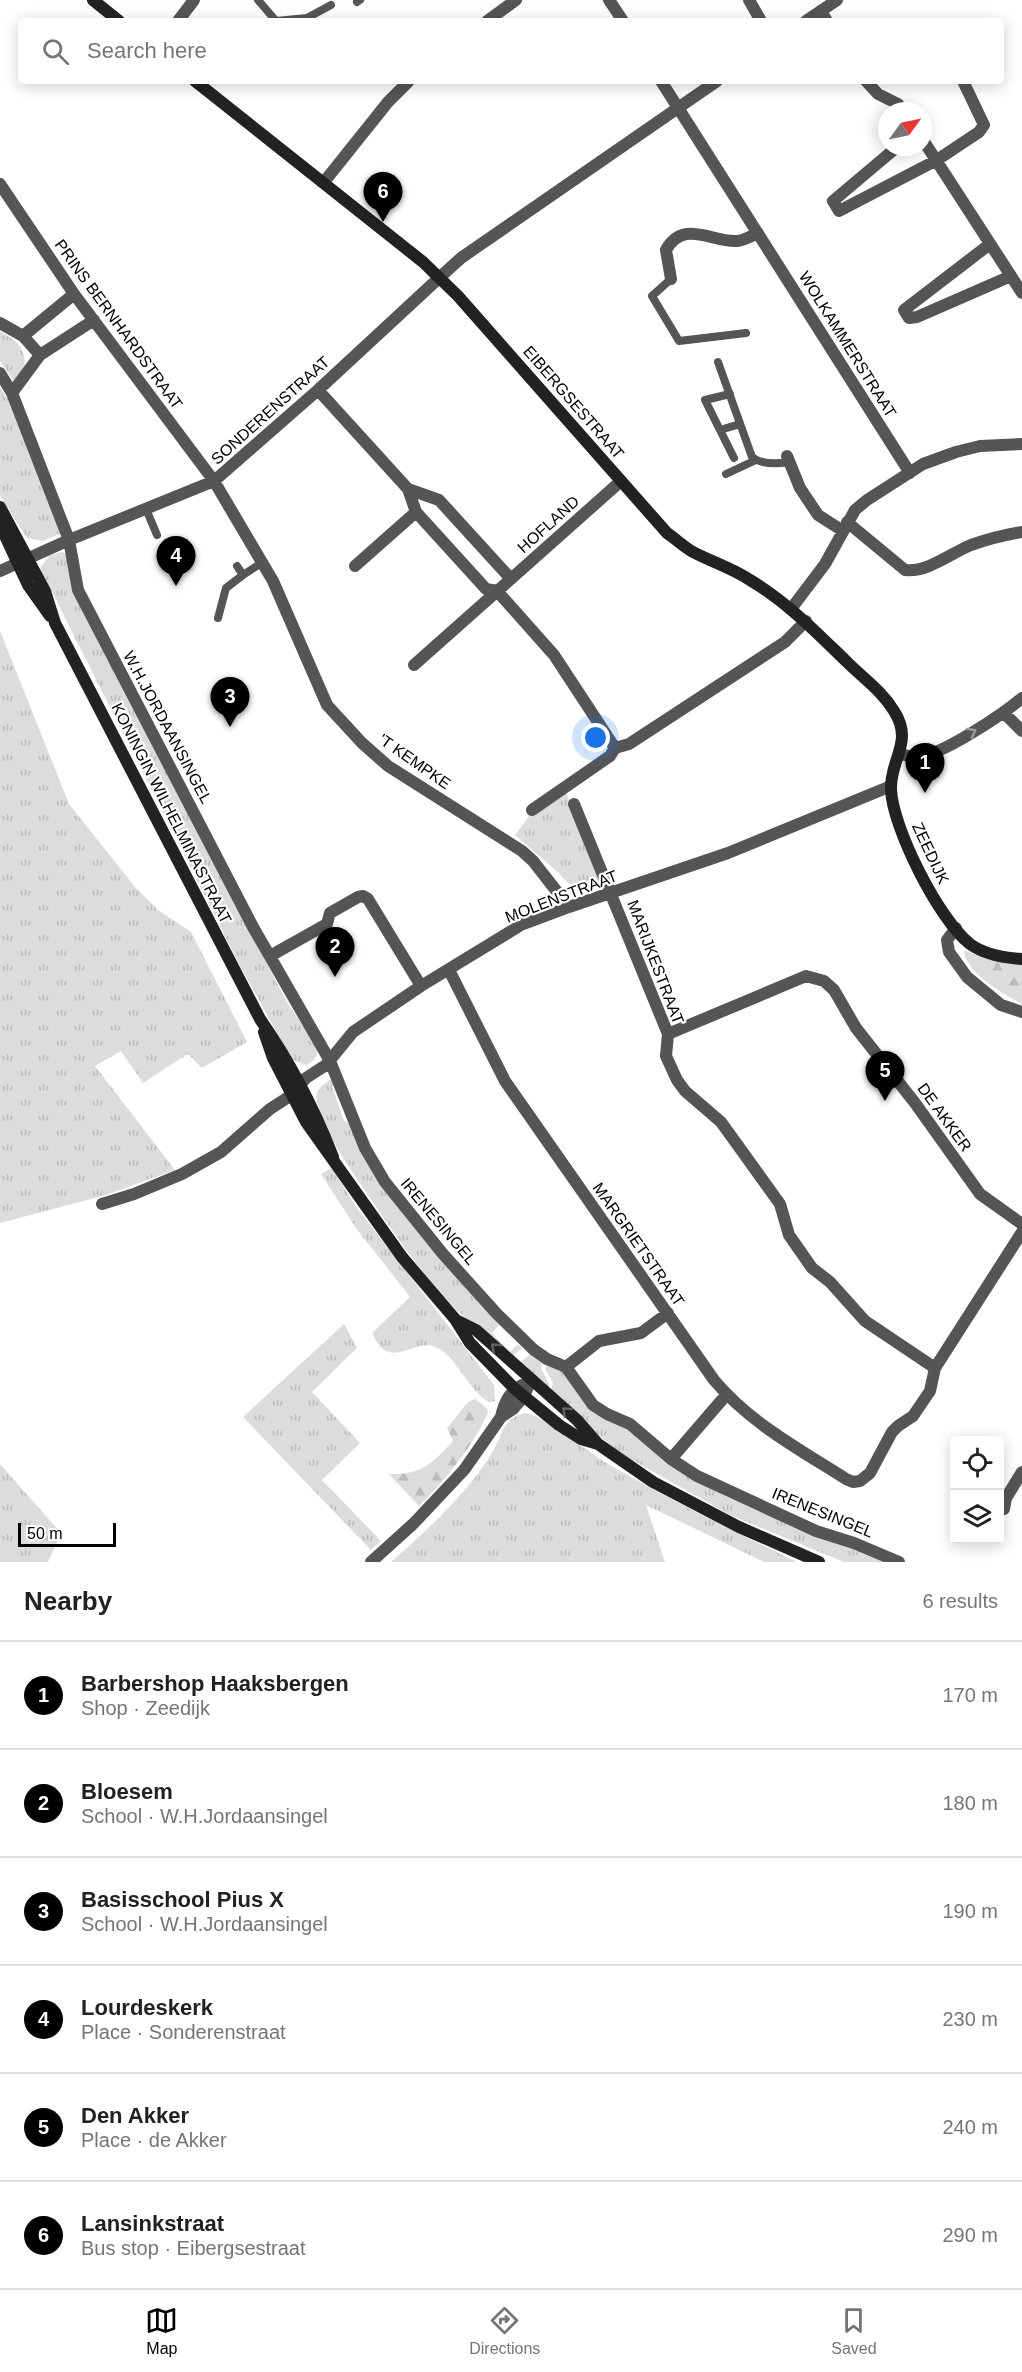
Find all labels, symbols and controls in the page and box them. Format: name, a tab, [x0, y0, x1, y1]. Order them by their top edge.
search box	[18, 18, 1004, 84]
icon: search	[39, 35, 72, 68]
text: Search here	[87, 38, 207, 63]
north arrow	[878, 102, 932, 156]
pin: 6	[364, 172, 403, 222]
street label: PRINS BERNHARDSTRAAT	[51, 236, 186, 412]
street label: WOLKAMMERSTRAAT	[796, 268, 900, 420]
street label: EIBERGSESTRAAT	[520, 343, 627, 462]
street label: SONDERENSTRAAT	[208, 353, 333, 468]
street label: HOFLAND	[514, 492, 582, 556]
pin: 4	[156, 536, 195, 586]
street label: W.H.JORDAANSINGEL	[120, 648, 215, 806]
pin: 3	[210, 678, 250, 727]
street label: KONINGIN WILHELMINASTRAAT	[108, 700, 235, 926]
your location	[581, 723, 610, 752]
one-way arrow	[966, 728, 977, 739]
street label: 'T KEMPKE	[376, 730, 454, 792]
pin: 1	[906, 744, 944, 793]
street label: ZEEDIJK	[909, 820, 952, 887]
street label: MOLENSTRAAT	[503, 867, 620, 926]
street label: MARIJKESTRAAT	[624, 898, 687, 1027]
pin: 2	[316, 928, 354, 977]
pin: 5	[866, 1052, 904, 1101]
street label: DE AKKER	[914, 1080, 975, 1155]
street label: IRENESINGEL	[398, 1175, 480, 1268]
street label: MARGRIETSTRAAT	[590, 1179, 688, 1309]
one-way arrow	[491, 1343, 501, 1354]
one-way arrow	[562, 1407, 573, 1418]
map controls	[950, 1436, 1004, 1544]
button: locate	[950, 1436, 1004, 1490]
street label: IRENESINGEL	[770, 1484, 876, 1541]
button: layers	[950, 1490, 1004, 1544]
scale bar	[18, 1520, 116, 1548]
text: 50 m	[27, 1525, 63, 1542]
text: Nearby	[24, 1586, 112, 1616]
text: 6 results	[922, 1590, 998, 1612]
text: Barbershop Haaksbergen	[81, 1671, 349, 1696]
text: 1	[38, 1684, 49, 1706]
text: 170 m	[942, 1684, 998, 1706]
text: Shop · Zeedijk	[81, 1697, 210, 1719]
text: Bloesem	[81, 1779, 173, 1804]
text: 2	[38, 1792, 49, 1814]
text: 180 m	[942, 1792, 998, 1814]
text: School · W.H.Jordaansingel	[81, 1805, 328, 1827]
text: Basisschool Pius X	[81, 1887, 284, 1912]
text: 3	[38, 1900, 49, 1922]
text: 190 m	[942, 1900, 998, 1922]
text: School · W.H.Jordaansingel	[81, 1913, 328, 1935]
text: Lourdeskerk	[81, 1995, 213, 2020]
text: 4	[38, 2008, 49, 2030]
text: 230 m	[942, 2008, 998, 2030]
text: Place · Sonderenstraat	[81, 2021, 286, 2043]
text: Den Akker	[81, 2103, 189, 2128]
text: 5	[38, 2116, 49, 2138]
text: 240 m	[942, 2116, 998, 2138]
text: Place · de Akker	[81, 2129, 227, 2151]
text: Lansinkstraat	[81, 2211, 224, 2236]
text: 6	[38, 2224, 49, 2246]
text: 290 m	[942, 2224, 998, 2246]
text: Bus stop · Eibergsestraat	[81, 2237, 306, 2259]
tab: Map	[145, 2304, 178, 2358]
tab: Directions	[469, 2304, 540, 2358]
tab: Saved	[831, 2304, 877, 2358]

